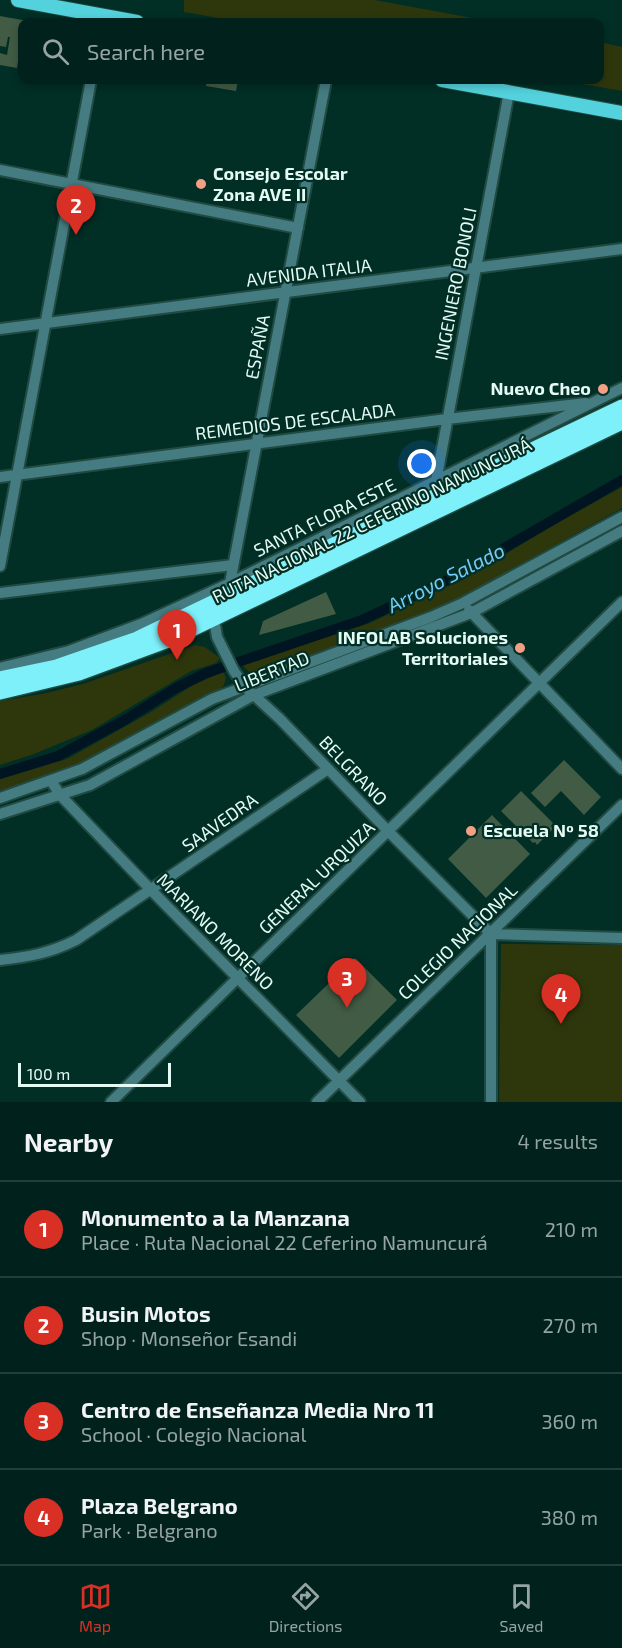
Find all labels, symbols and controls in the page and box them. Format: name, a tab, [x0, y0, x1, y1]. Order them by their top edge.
search box	[18, 18, 604, 84]
icon: search	[39, 35, 72, 68]
text: Search here	[87, 38, 205, 64]
place label: Consejo Escolar Zona AVE II	[213, 162, 348, 205]
marker: Consejo Escolar Zona AVE II	[194, 177, 208, 191]
pin: 2	[56, 186, 96, 235]
street label: INGENIERO BONOLI	[429, 205, 481, 362]
street label: AVENIDA ITALIA	[245, 253, 374, 291]
street label: ESPAÑA	[240, 312, 274, 381]
place label: Nuevo Cheo	[491, 377, 591, 399]
marker: Nuevo Cheo	[596, 382, 610, 396]
street label: REMEDIOS DE ESCALADA	[194, 398, 397, 444]
street label: RUTA NACIONAL 22 CEFERINO NAMUNCURÁ	[208, 433, 536, 607]
your location	[407, 449, 436, 478]
street label: SANTA FLORA ESTE	[250, 473, 399, 561]
water label: Arroyo Salado	[382, 537, 509, 618]
pin: 1	[158, 610, 196, 660]
place label: INFOLAB Soluciones Territoriales	[338, 626, 508, 669]
marker: INFOLAB Soluciones Territoriales	[513, 641, 527, 655]
street label: LIBERTAD	[231, 646, 312, 696]
street label: BELGRANO	[315, 731, 392, 810]
street label: SAAVEDRA	[177, 788, 262, 856]
street label: GENERAL URQUIZA	[254, 816, 379, 938]
place label: Escuela Nº 58	[483, 819, 599, 841]
marker: Escuela Nº 58	[464, 824, 478, 838]
street label: MARIANO MORENO	[153, 868, 279, 994]
street label: COLEGIO NACIONAL	[393, 879, 522, 1004]
pin: 3	[328, 958, 366, 1008]
pin: 4	[542, 974, 580, 1024]
scale bar	[18, 1060, 171, 1088]
text: 100 m	[27, 1064, 70, 1083]
text: Nearby	[24, 1126, 113, 1157]
text: 4 results	[518, 1129, 598, 1153]
text: Monumento a la Manzana	[81, 1204, 350, 1230]
text: 1	[39, 1217, 48, 1241]
text: 210 m	[545, 1217, 598, 1241]
text: Place · Ruta Nacional 22 Ceferino Namuncurá	[81, 1230, 488, 1254]
text: Busin Motos	[81, 1300, 211, 1326]
text: 2	[38, 1313, 49, 1337]
text: 270 m	[542, 1313, 598, 1337]
text: Shop · Monseñor Esandi	[81, 1326, 297, 1350]
text: Centro de Enseñanza Media Nro 11	[81, 1396, 435, 1422]
text: 3	[38, 1409, 49, 1433]
text: 360 m	[541, 1409, 598, 1433]
text: School · Colegio Nacional	[81, 1422, 307, 1446]
text: Plaza Belgrano	[81, 1492, 238, 1518]
text: 4	[37, 1505, 50, 1529]
text: 380 m	[541, 1505, 598, 1529]
text: Park · Belgrano	[81, 1518, 218, 1542]
tab: Map	[79, 1580, 112, 1635]
tab: Directions	[269, 1580, 342, 1635]
tab: Saved	[500, 1580, 543, 1635]

